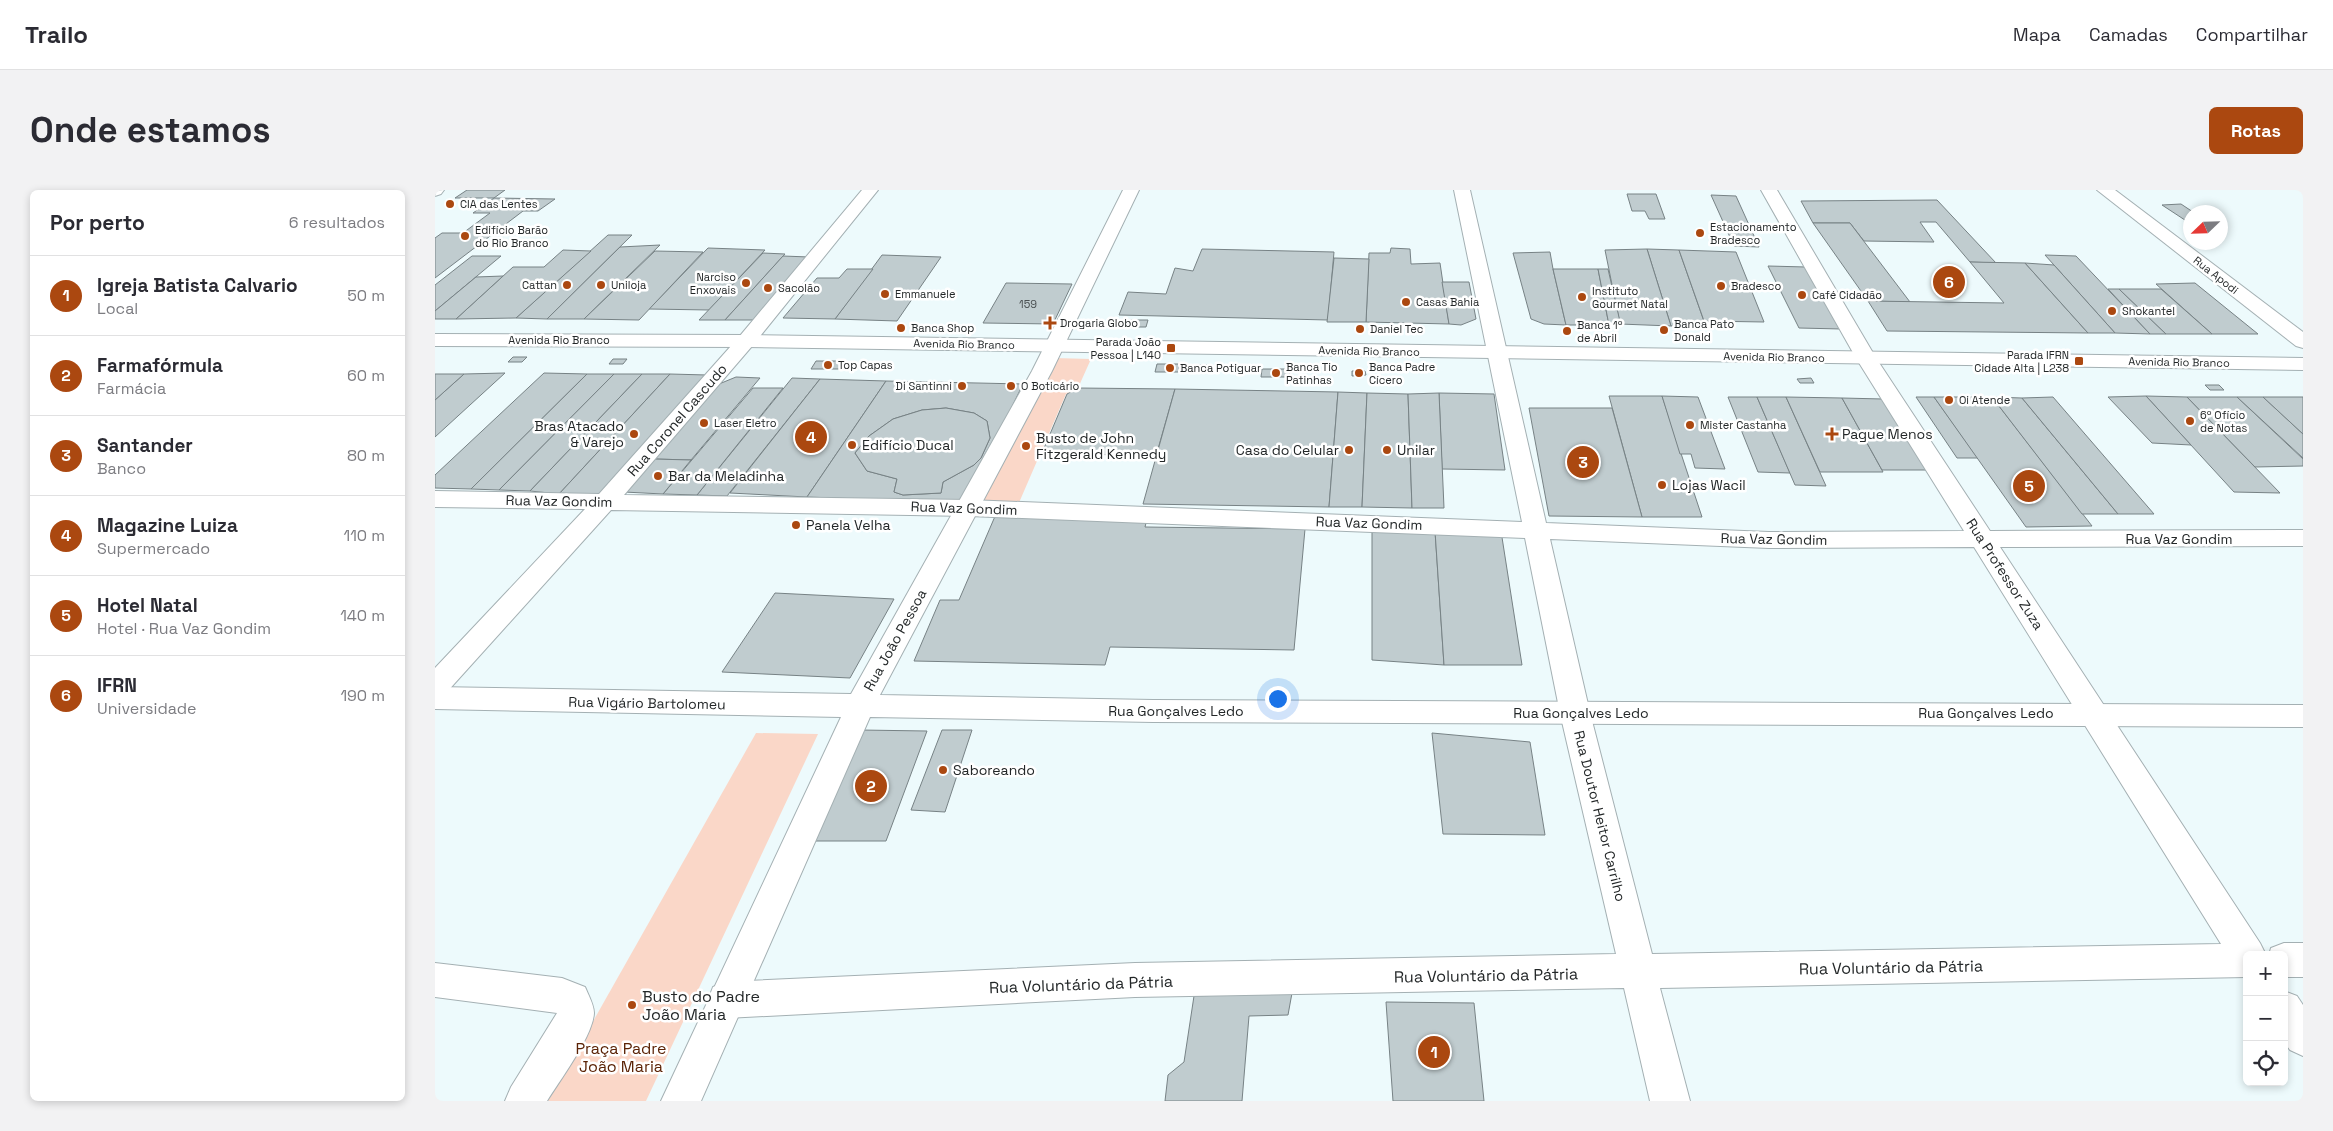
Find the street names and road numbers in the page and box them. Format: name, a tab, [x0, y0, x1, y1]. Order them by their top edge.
street label: Rua Apodi	[2191, 253, 2242, 297]
street label: Avenida Rio Branco	[508, 333, 610, 347]
street label: Avenida Rio Branco	[913, 336, 1015, 352]
street label: Avenida Rio Branco	[1318, 343, 1420, 359]
street label: Avenida Rio Branco	[1723, 349, 1825, 365]
street label: Avenida Rio Branco	[2128, 354, 2230, 370]
street label: Rua Coronel Cascudo	[623, 360, 731, 480]
street label: Rua Vaz Gondim	[505, 491, 613, 511]
street label: Rua Vaz Gondim	[910, 497, 1018, 519]
street label: Rua Vaz Gondim	[1315, 512, 1423, 534]
street label: Rua Professor Zuza	[1962, 515, 2048, 633]
street label: Rua Vaz Gondim	[1720, 529, 1828, 549]
street label: Rua Vaz Gondim	[2126, 530, 2232, 548]
street label: Rua João Pessoa	[860, 586, 930, 694]
street label: Rua Vigário Bartolomeu	[568, 693, 726, 713]
street label: Rua Gonçalves Ledo	[1108, 702, 1244, 720]
street label: Rua Gonçalves Ledo	[1513, 704, 1649, 722]
street label: Rua Gonçalves Ledo	[1918, 704, 2054, 722]
street label: Rua Doutor Heitor Carrilho	[1570, 729, 1630, 903]
street label: Rua Voluntário da Pátria	[1799, 955, 1983, 980]
street label: Rua Voluntário da Pátria	[1394, 963, 1578, 988]
street label: Rua Voluntário da Pátria	[989, 971, 1173, 998]

